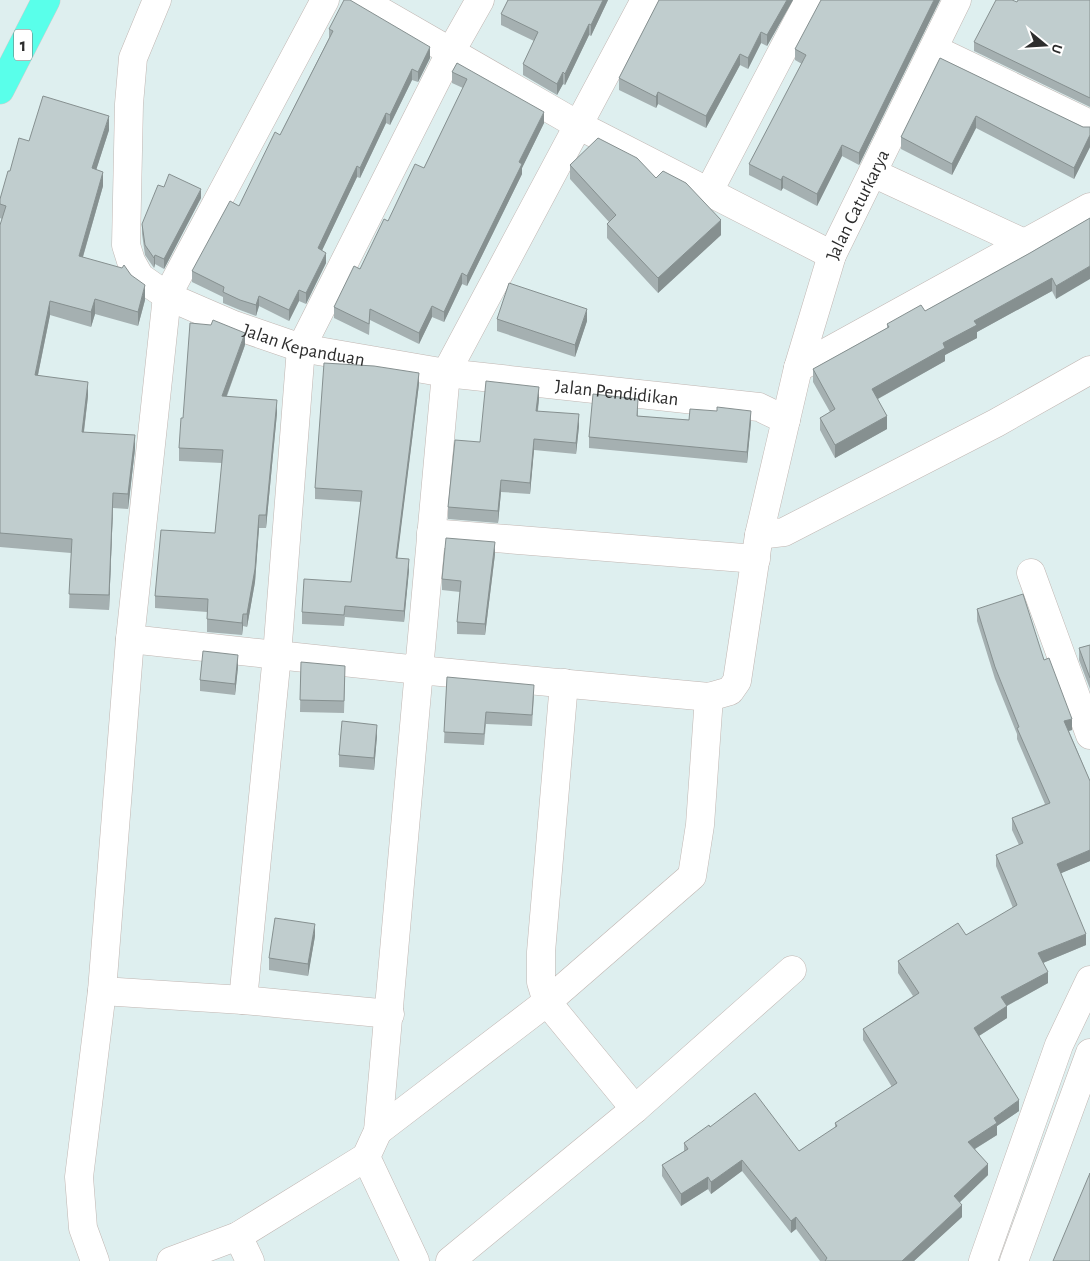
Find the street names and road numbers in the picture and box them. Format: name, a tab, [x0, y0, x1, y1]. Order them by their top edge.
road number: 1	[14, 30, 32, 60]
street label: Jalan Caturkarya	[823, 147, 893, 262]
street label: Jalan Kepanduan	[240, 321, 366, 370]
street label: Jalan Pendidikan	[554, 377, 679, 409]

